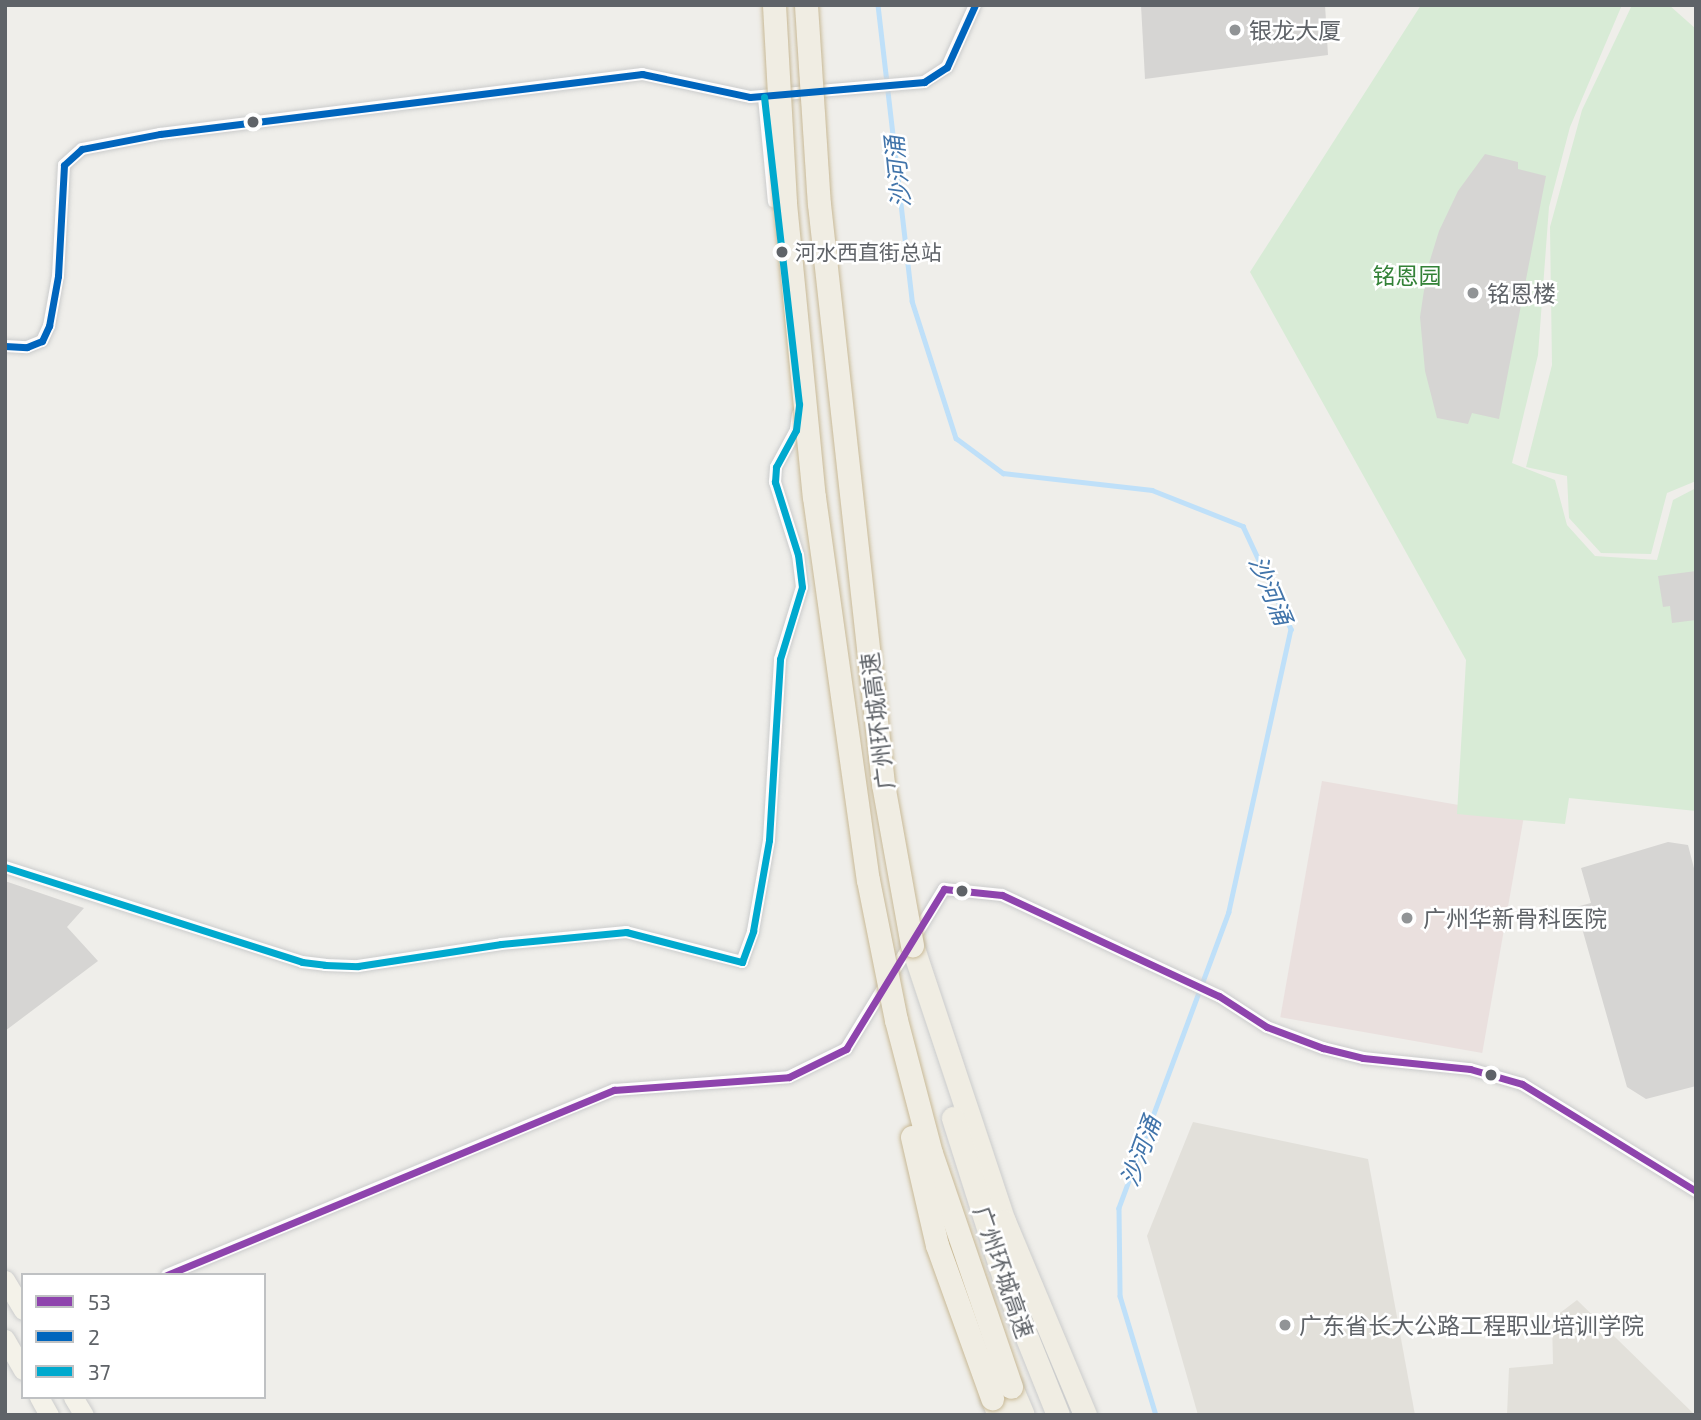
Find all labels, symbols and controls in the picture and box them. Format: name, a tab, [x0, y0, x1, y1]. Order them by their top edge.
place label: 银龙大厦	[1249, 16, 1341, 44]
marker: 银龙大厦	[1227, 22, 1243, 38]
unlabelled marker	[246, 115, 260, 129]
water label: 沙河涌	[879, 135, 915, 209]
place label: 河水西直街总站	[795, 239, 942, 265]
marker: 河水西直街总站	[775, 245, 789, 259]
park label: 铭恩园	[1373, 261, 1441, 289]
place label: 铭恩楼	[1487, 279, 1556, 307]
marker: 铭恩楼	[1465, 285, 1481, 301]
water label: 沙河涌	[1244, 551, 1298, 629]
street label: 广州环城高速	[855, 651, 899, 791]
unlabelled marker	[955, 884, 969, 898]
place label: 广州华新骨科医院	[1423, 904, 1607, 932]
marker: 广州华新骨科医院	[1397, 908, 1417, 928]
unlabelled marker	[1484, 1068, 1498, 1082]
water label: 沙河涌	[1114, 1112, 1166, 1190]
street label: 广州环城高速	[968, 1202, 1040, 1342]
legend	[21, 1273, 266, 1399]
text: 53	[88, 1289, 111, 1314]
place label: 广东省长大公路工程职业培训学院	[1299, 1311, 1644, 1339]
marker: 广东省长大公路工程职业培训学院	[1277, 1317, 1293, 1333]
text: 2	[88, 1324, 100, 1349]
text: 37	[88, 1359, 110, 1384]

